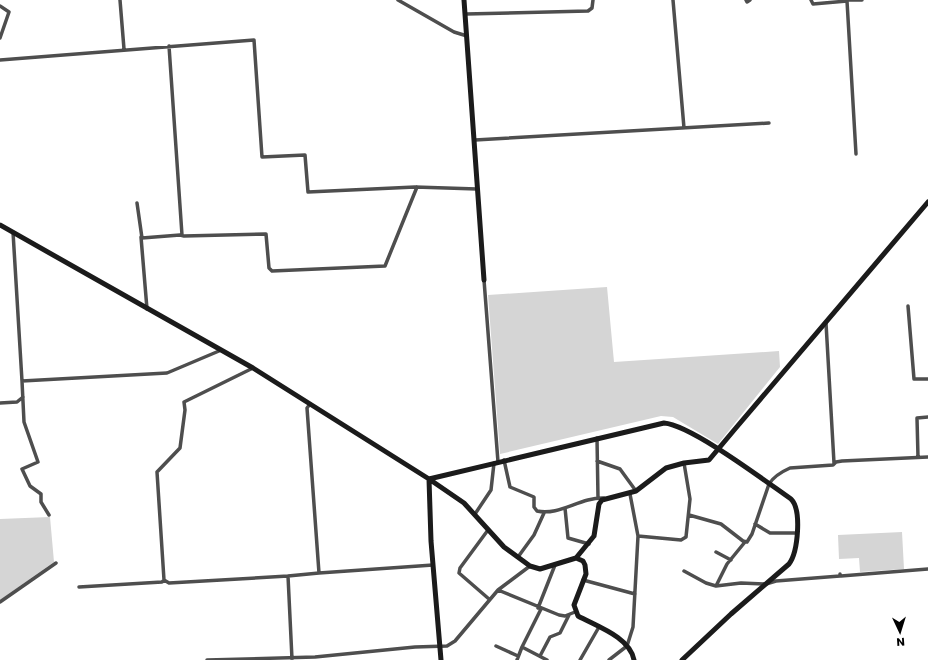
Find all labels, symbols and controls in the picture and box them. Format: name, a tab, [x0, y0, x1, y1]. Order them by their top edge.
north arrow	[880, 612, 920, 652]
text: N	[896, 634, 905, 650]

